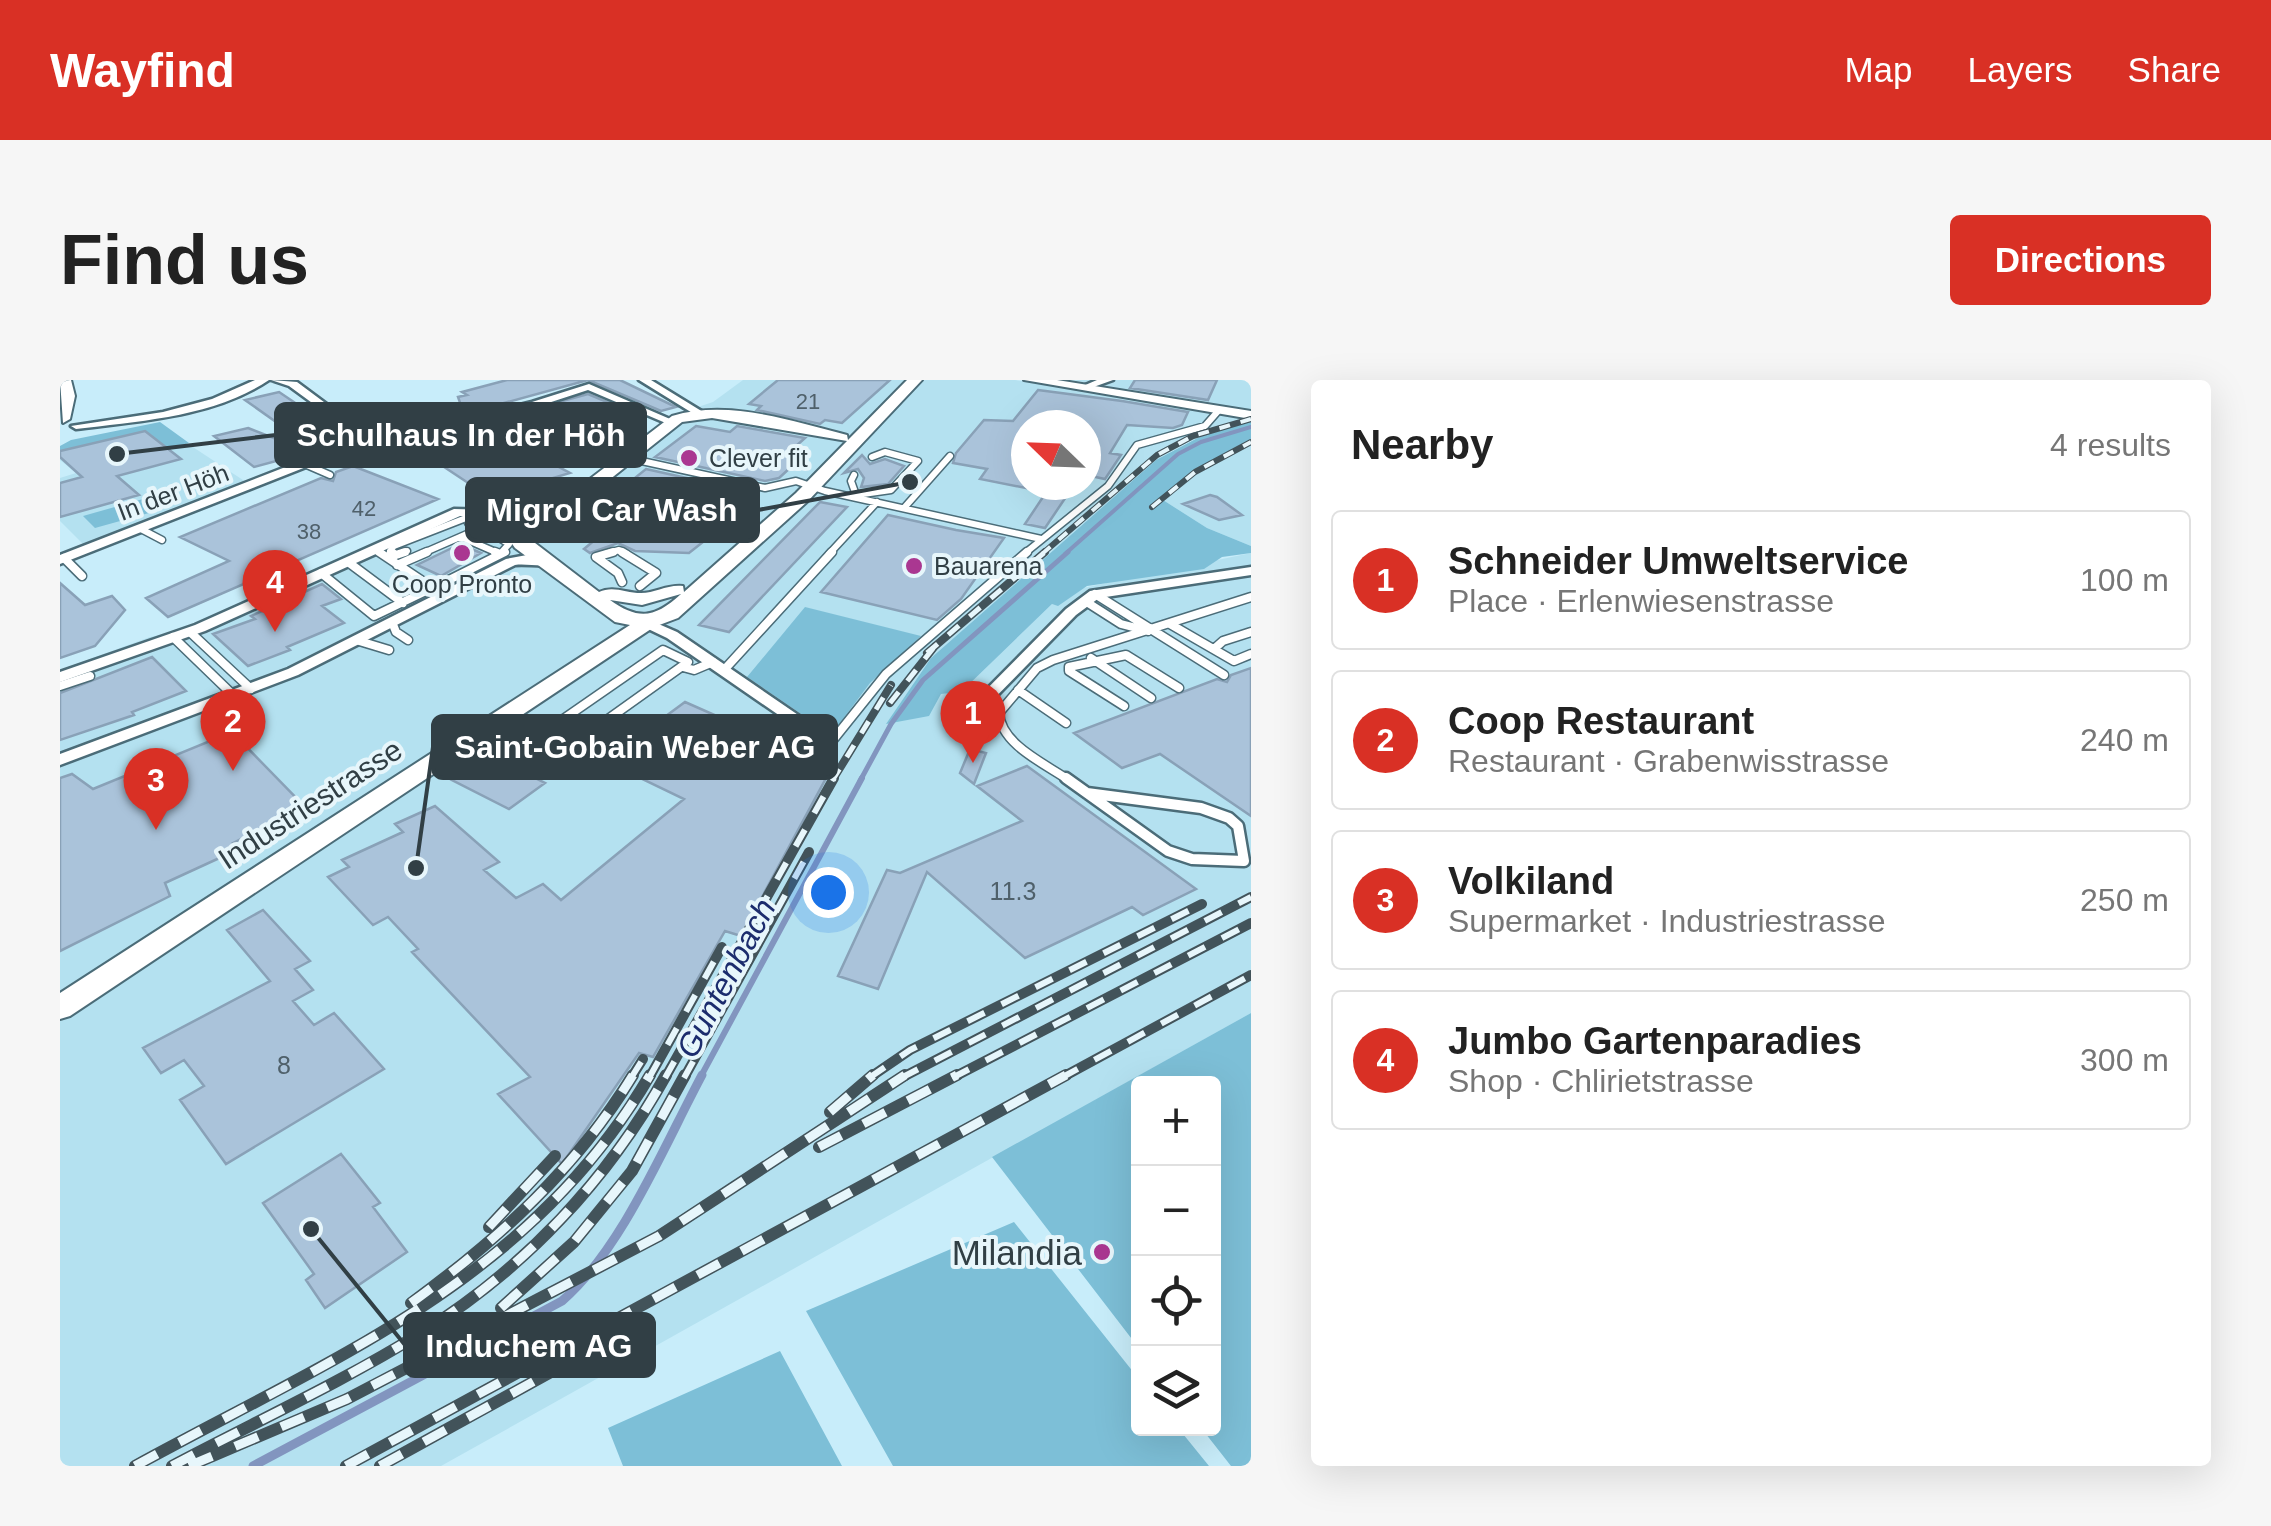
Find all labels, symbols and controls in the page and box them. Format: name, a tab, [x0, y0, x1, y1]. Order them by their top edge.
text: Wayfind	[50, 44, 235, 97]
text: Map	[1844, 50, 1913, 89]
text: Layers	[1968, 50, 2073, 89]
text: Share	[2128, 50, 2221, 89]
button: Directions	[1950, 215, 2211, 305]
text: Find us	[60, 221, 309, 299]
house number: 21	[796, 389, 820, 414]
callout: Schulhaus In der Höh	[276, 404, 645, 466]
north arrow	[1011, 410, 1101, 500]
text: Schulhaus In der Höh	[297, 417, 625, 453]
text: Nearby	[1351, 421, 1493, 468]
text: 4 results	[2050, 427, 2171, 463]
place label: Clever fit	[709, 444, 808, 472]
marker: Clever fit	[678, 447, 700, 469]
street label: In der Höh	[113, 458, 233, 526]
callout: Migrol Car Wash	[467, 479, 758, 541]
text: Migrol Car Wash	[486, 492, 738, 528]
house number: 42	[352, 496, 376, 521]
house number: 38	[297, 519, 321, 544]
text: Schneider Umweltservice	[1448, 540, 1908, 582]
marker: Coop Pronto	[451, 542, 473, 564]
pin: 4	[242, 550, 308, 632]
place label: Bauarena	[934, 552, 1043, 580]
marker: Bauarena	[903, 555, 925, 577]
text: 1	[1377, 562, 1394, 598]
text: 100 m	[2080, 562, 2169, 598]
place label: Coop Pronto	[392, 570, 532, 598]
text: Place · Erlenwiesenstrasse	[1448, 583, 1834, 619]
pin: 1	[940, 680, 1006, 763]
pin: 2	[200, 688, 266, 771]
text: Coop Restaurant	[1448, 700, 1754, 742]
callout: Saint-Gobain Weber AG	[433, 716, 836, 778]
text: 2	[1377, 722, 1394, 758]
text: 240 m	[2080, 722, 2169, 758]
text: Saint-Gobain Weber AG	[455, 729, 815, 765]
street label: Industriestrasse	[212, 732, 408, 876]
text: Restaurant · Grabenwisstrasse	[1448, 743, 1889, 779]
pin: 3	[124, 748, 188, 830]
text: Volkiland	[1448, 860, 1614, 902]
your location	[803, 867, 854, 918]
house number: 11.3	[990, 877, 1036, 905]
text: 3	[1377, 882, 1394, 918]
text: 250 m	[2080, 882, 2169, 918]
water label: Guntenbach	[669, 893, 783, 1063]
text: Supermarket · Industriestrasse	[1448, 903, 1886, 939]
text: Jumbo Gartenparadies	[1448, 1020, 1862, 1062]
text: 4	[1377, 1042, 1394, 1078]
text: 300 m	[2080, 1042, 2169, 1078]
house number: 8	[277, 1051, 291, 1079]
text: Shop · Chlirietstrasse	[1448, 1063, 1754, 1099]
map controls	[1131, 1076, 1221, 1436]
button: +	[1131, 1076, 1221, 1166]
button: −	[1131, 1166, 1221, 1256]
place label: Milandia	[952, 1233, 1083, 1272]
marker: Milandia	[1091, 1241, 1113, 1263]
button: locate	[1131, 1256, 1221, 1346]
callout: Induchem AG	[405, 1314, 654, 1376]
text: Induchem AG	[426, 1328, 632, 1364]
button: layers	[1131, 1346, 1221, 1436]

